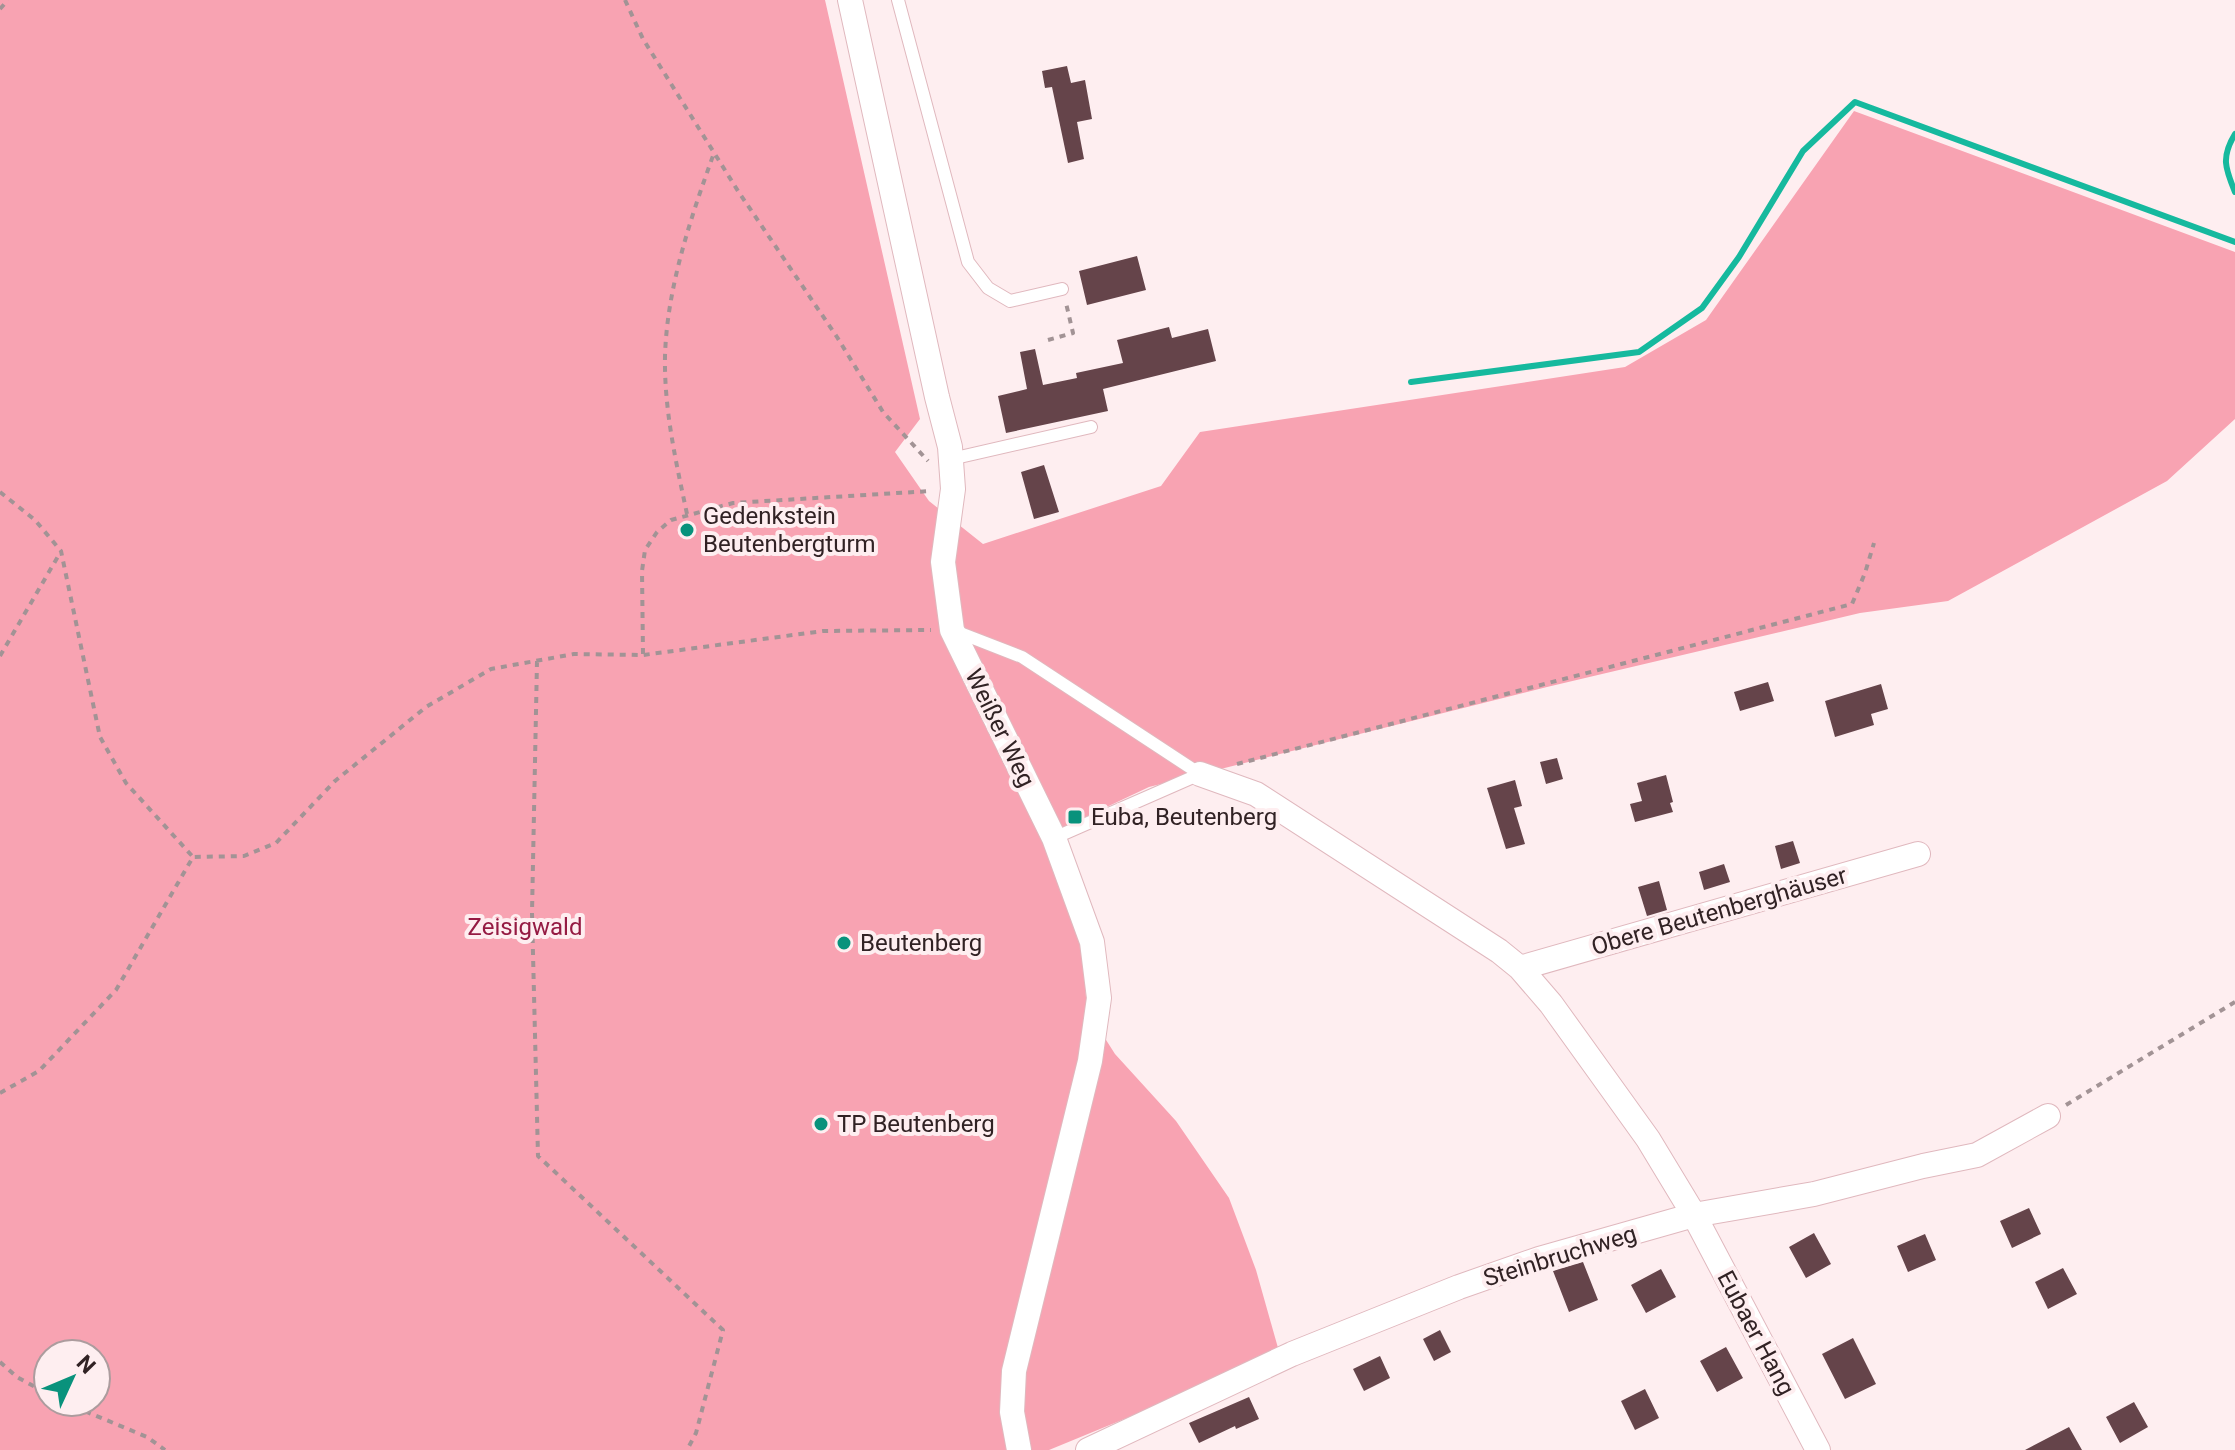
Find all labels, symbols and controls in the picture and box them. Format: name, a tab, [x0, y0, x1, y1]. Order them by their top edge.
place label: Gedenkstein Beutenbergturm	[703, 502, 876, 558]
marker: Gedenkstein Beutenbergturm	[678, 521, 696, 539]
street label: Weißer Weg	[959, 664, 1041, 792]
place label: Euba, Beutenberg	[1091, 803, 1277, 831]
marker: Euba, Beutenberg	[1066, 808, 1084, 826]
street label: Obere Beutenberghäuser	[1588, 861, 1850, 961]
park label: Zeisigwald	[468, 913, 582, 941]
place label: Beutenberg	[860, 929, 982, 957]
marker: Beutenberg	[835, 934, 853, 952]
place label: TP Beutenberg	[837, 1110, 995, 1138]
marker: TP Beutenberg	[812, 1115, 830, 1133]
street label: Steinbruchweg	[1480, 1219, 1640, 1293]
street label: Eubaer Hang	[1711, 1266, 1801, 1400]
north arrow	[32, 1338, 112, 1418]
text: N	[72, 1350, 100, 1379]

